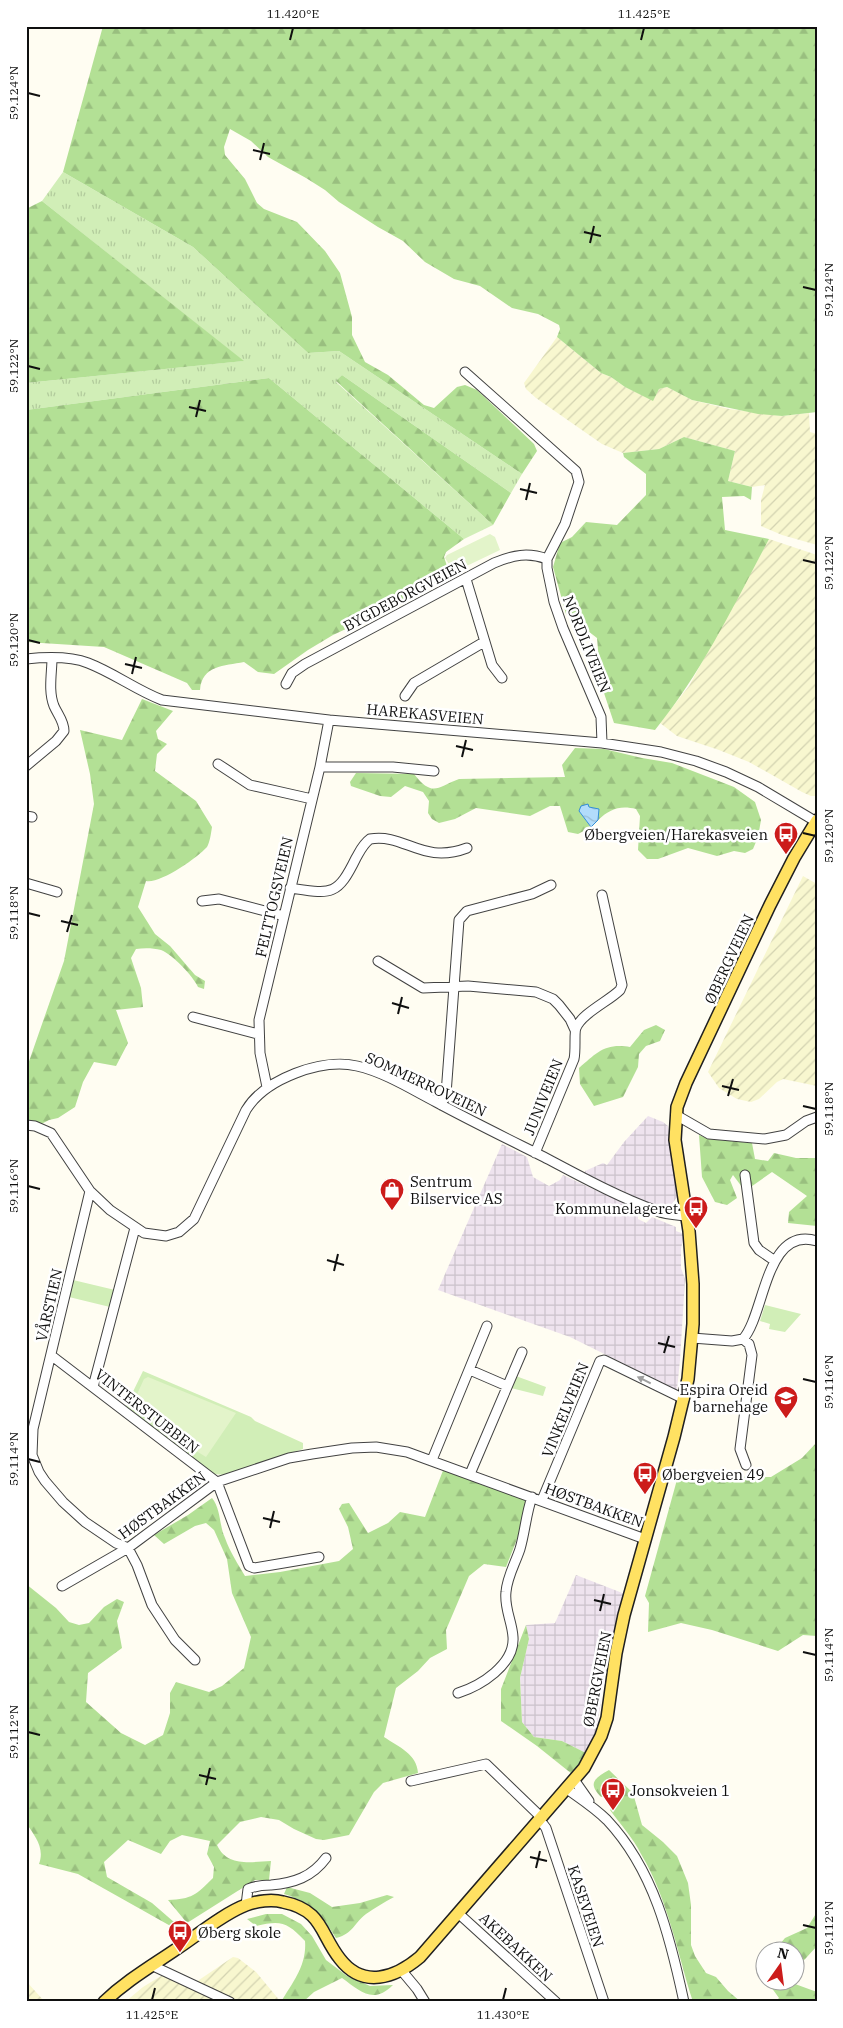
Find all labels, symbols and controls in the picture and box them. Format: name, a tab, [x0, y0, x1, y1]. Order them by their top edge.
text: 11.420°E	[267, 6, 319, 21]
text: 11.425°E	[618, 6, 670, 21]
text: 59.124°N	[6, 66, 21, 120]
text: 59.124°N	[821, 263, 836, 317]
text: 59.122°N	[6, 339, 21, 393]
text: 59.122°N	[821, 536, 836, 590]
street label: BYGDEBORGVEIEN	[340, 554, 470, 636]
street label: NORDLIVEIEN	[559, 593, 615, 695]
text: 59.120°N	[6, 613, 21, 667]
street label: HAREKASVEIEN	[366, 699, 484, 729]
text: 59.120°N	[821, 809, 836, 863]
bus stop icon: Øbergveien/Harekasveien	[773, 821, 799, 855]
place label: Øbergveien/Harekasveien	[584, 825, 768, 844]
street label: FELTTOGSVEIEN	[251, 835, 297, 959]
text: 59.118°N	[6, 886, 21, 940]
street label: ØBERGVEIEN	[700, 911, 758, 1007]
street label: SOMMERROVEIEN	[362, 1048, 490, 1120]
street label: JUNIVEIEN	[519, 1056, 567, 1138]
text: 59.118°N	[821, 1082, 836, 1136]
text: 59.116°N	[6, 1159, 21, 1213]
place label: Sentrum Bilservice AS	[410, 1172, 503, 1208]
shop icon: Sentrum Bilservice AS	[379, 1177, 405, 1211]
bus stop icon: Kommunelageret	[683, 1195, 709, 1229]
place label: Kommunelageret	[555, 1199, 678, 1218]
street label: VÅRSTIEN	[31, 1267, 67, 1343]
text: 59.116°N	[821, 1355, 836, 1409]
street label: VINKELVEIEN	[537, 1360, 593, 1460]
street label: VINTERSTUBBEN	[91, 1364, 203, 1458]
one-way arrow	[637, 1376, 651, 1384]
place label: Espira Oreid barnehage	[680, 1380, 768, 1416]
school or university icon: Espira Oreid barnehage	[773, 1385, 799, 1419]
text: 59.114°N	[6, 1432, 21, 1486]
bus stop icon: Øbergveien 49	[632, 1461, 658, 1495]
place label: Øbergveien 49	[662, 1465, 765, 1484]
street label: HØSTBAKKEN	[115, 1467, 209, 1543]
street label: HØSTBAKKEN	[542, 1478, 646, 1532]
text: 59.114°N	[821, 1628, 836, 1682]
street label: ØBERGVEIEN	[578, 1630, 616, 1728]
text: 59.112°N	[6, 1705, 21, 1759]
bus stop icon: Jonsokveien 1	[600, 1777, 626, 1811]
place label: Jonsokveien 1	[630, 1781, 730, 1800]
street label: KASEVEIEN	[564, 1863, 608, 1949]
text: 59.112°N	[821, 1901, 836, 1955]
street label: AKEBAKKEN	[475, 1908, 557, 1986]
bus stop icon: Øberg skole	[167, 1919, 193, 1953]
place label: Øberg skole	[198, 1923, 281, 1942]
north arrow	[756, 1940, 806, 1990]
text: N	[776, 1943, 791, 1963]
text: 11.425°E	[126, 2007, 178, 2022]
text: 11.430°E	[477, 2007, 529, 2022]

